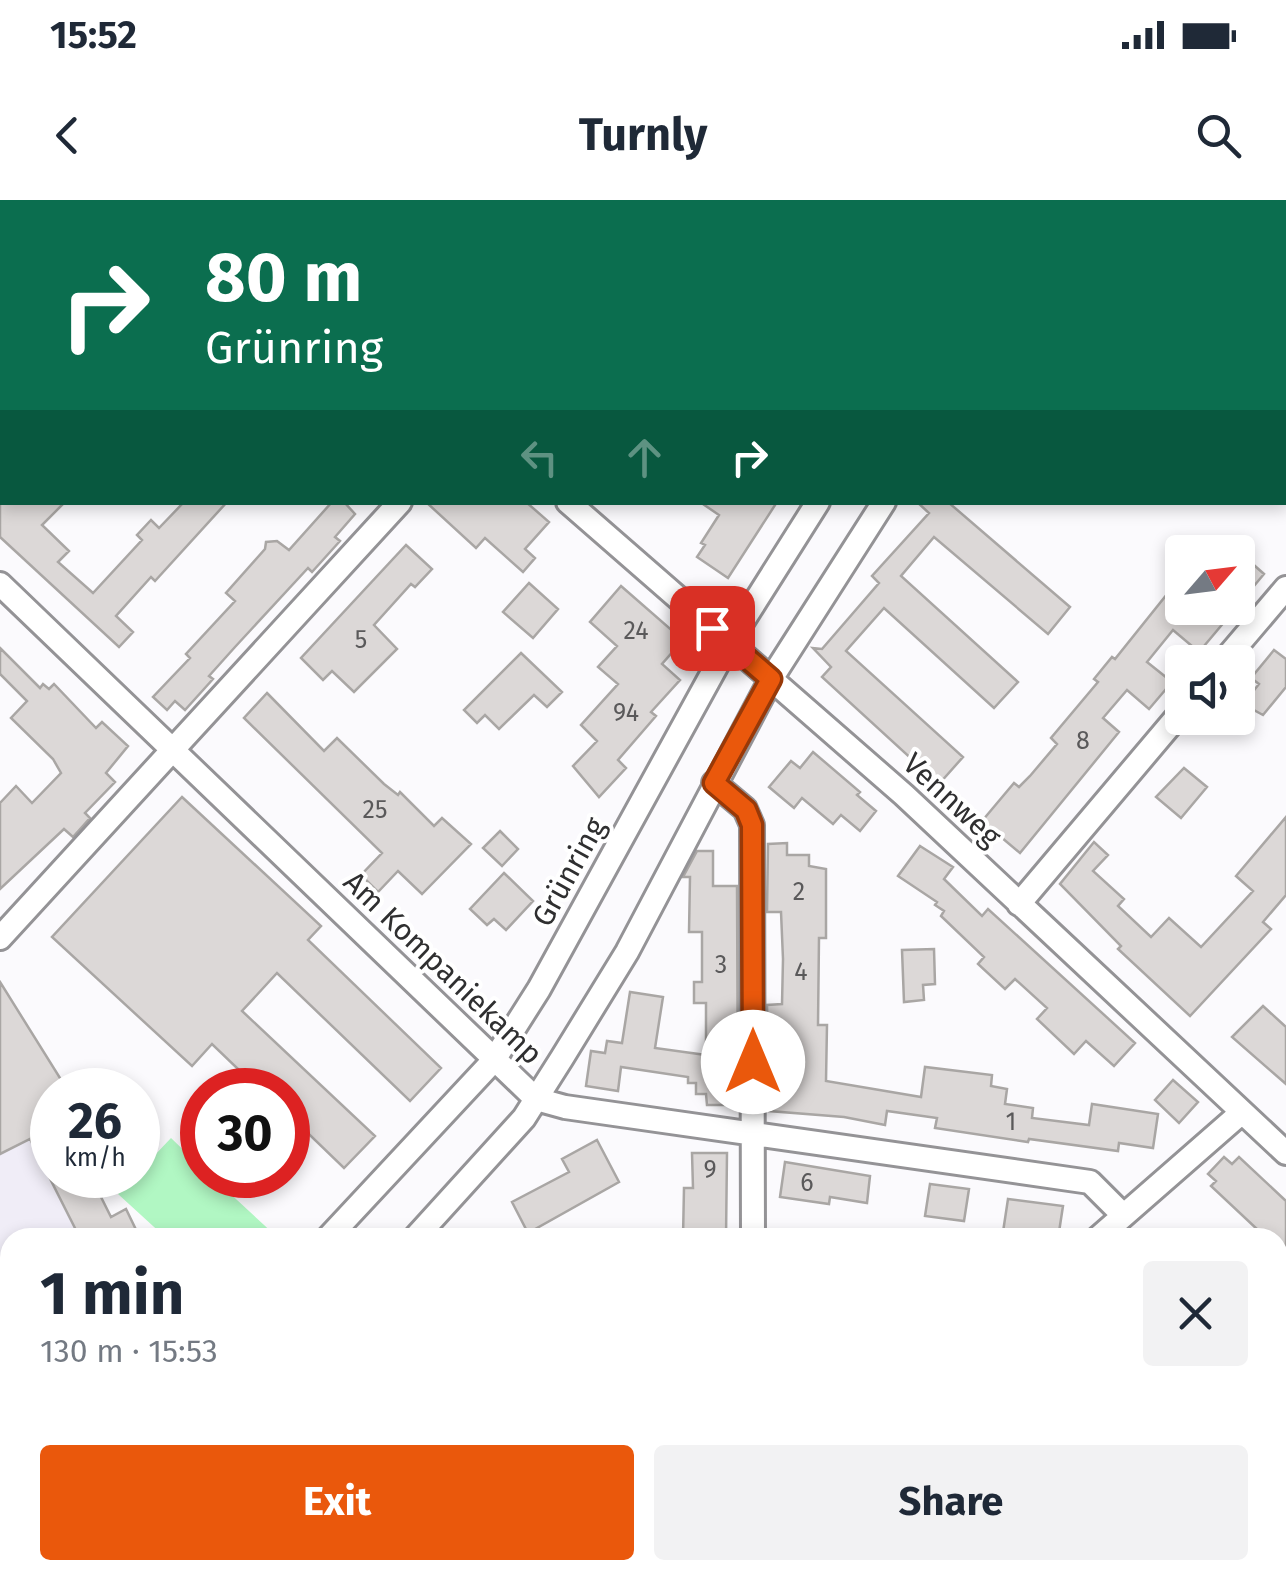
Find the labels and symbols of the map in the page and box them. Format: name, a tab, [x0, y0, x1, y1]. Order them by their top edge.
north arrow	[1165, 535, 1255, 625]
pin	[670, 586, 755, 671]
house number: 24	[623, 616, 649, 646]
house number: 5	[355, 625, 367, 655]
house number: 94	[613, 698, 639, 728]
house number: 8	[1076, 726, 1090, 756]
street label: Vennweg	[896, 746, 1009, 855]
house number: 25	[363, 795, 387, 825]
street label: Grünring	[524, 811, 614, 933]
street label: Am Kompaniekamp	[336, 864, 550, 1072]
house number: 2	[793, 877, 805, 907]
house number: 3	[715, 950, 727, 980]
house number: 4	[794, 957, 808, 987]
position arrow	[701, 1010, 805, 1114]
speed limit sign: 30	[180, 1068, 310, 1198]
house number: 1	[1006, 1107, 1016, 1137]
house number: 9	[703, 1155, 717, 1185]
house number: 6	[800, 1168, 814, 1198]

